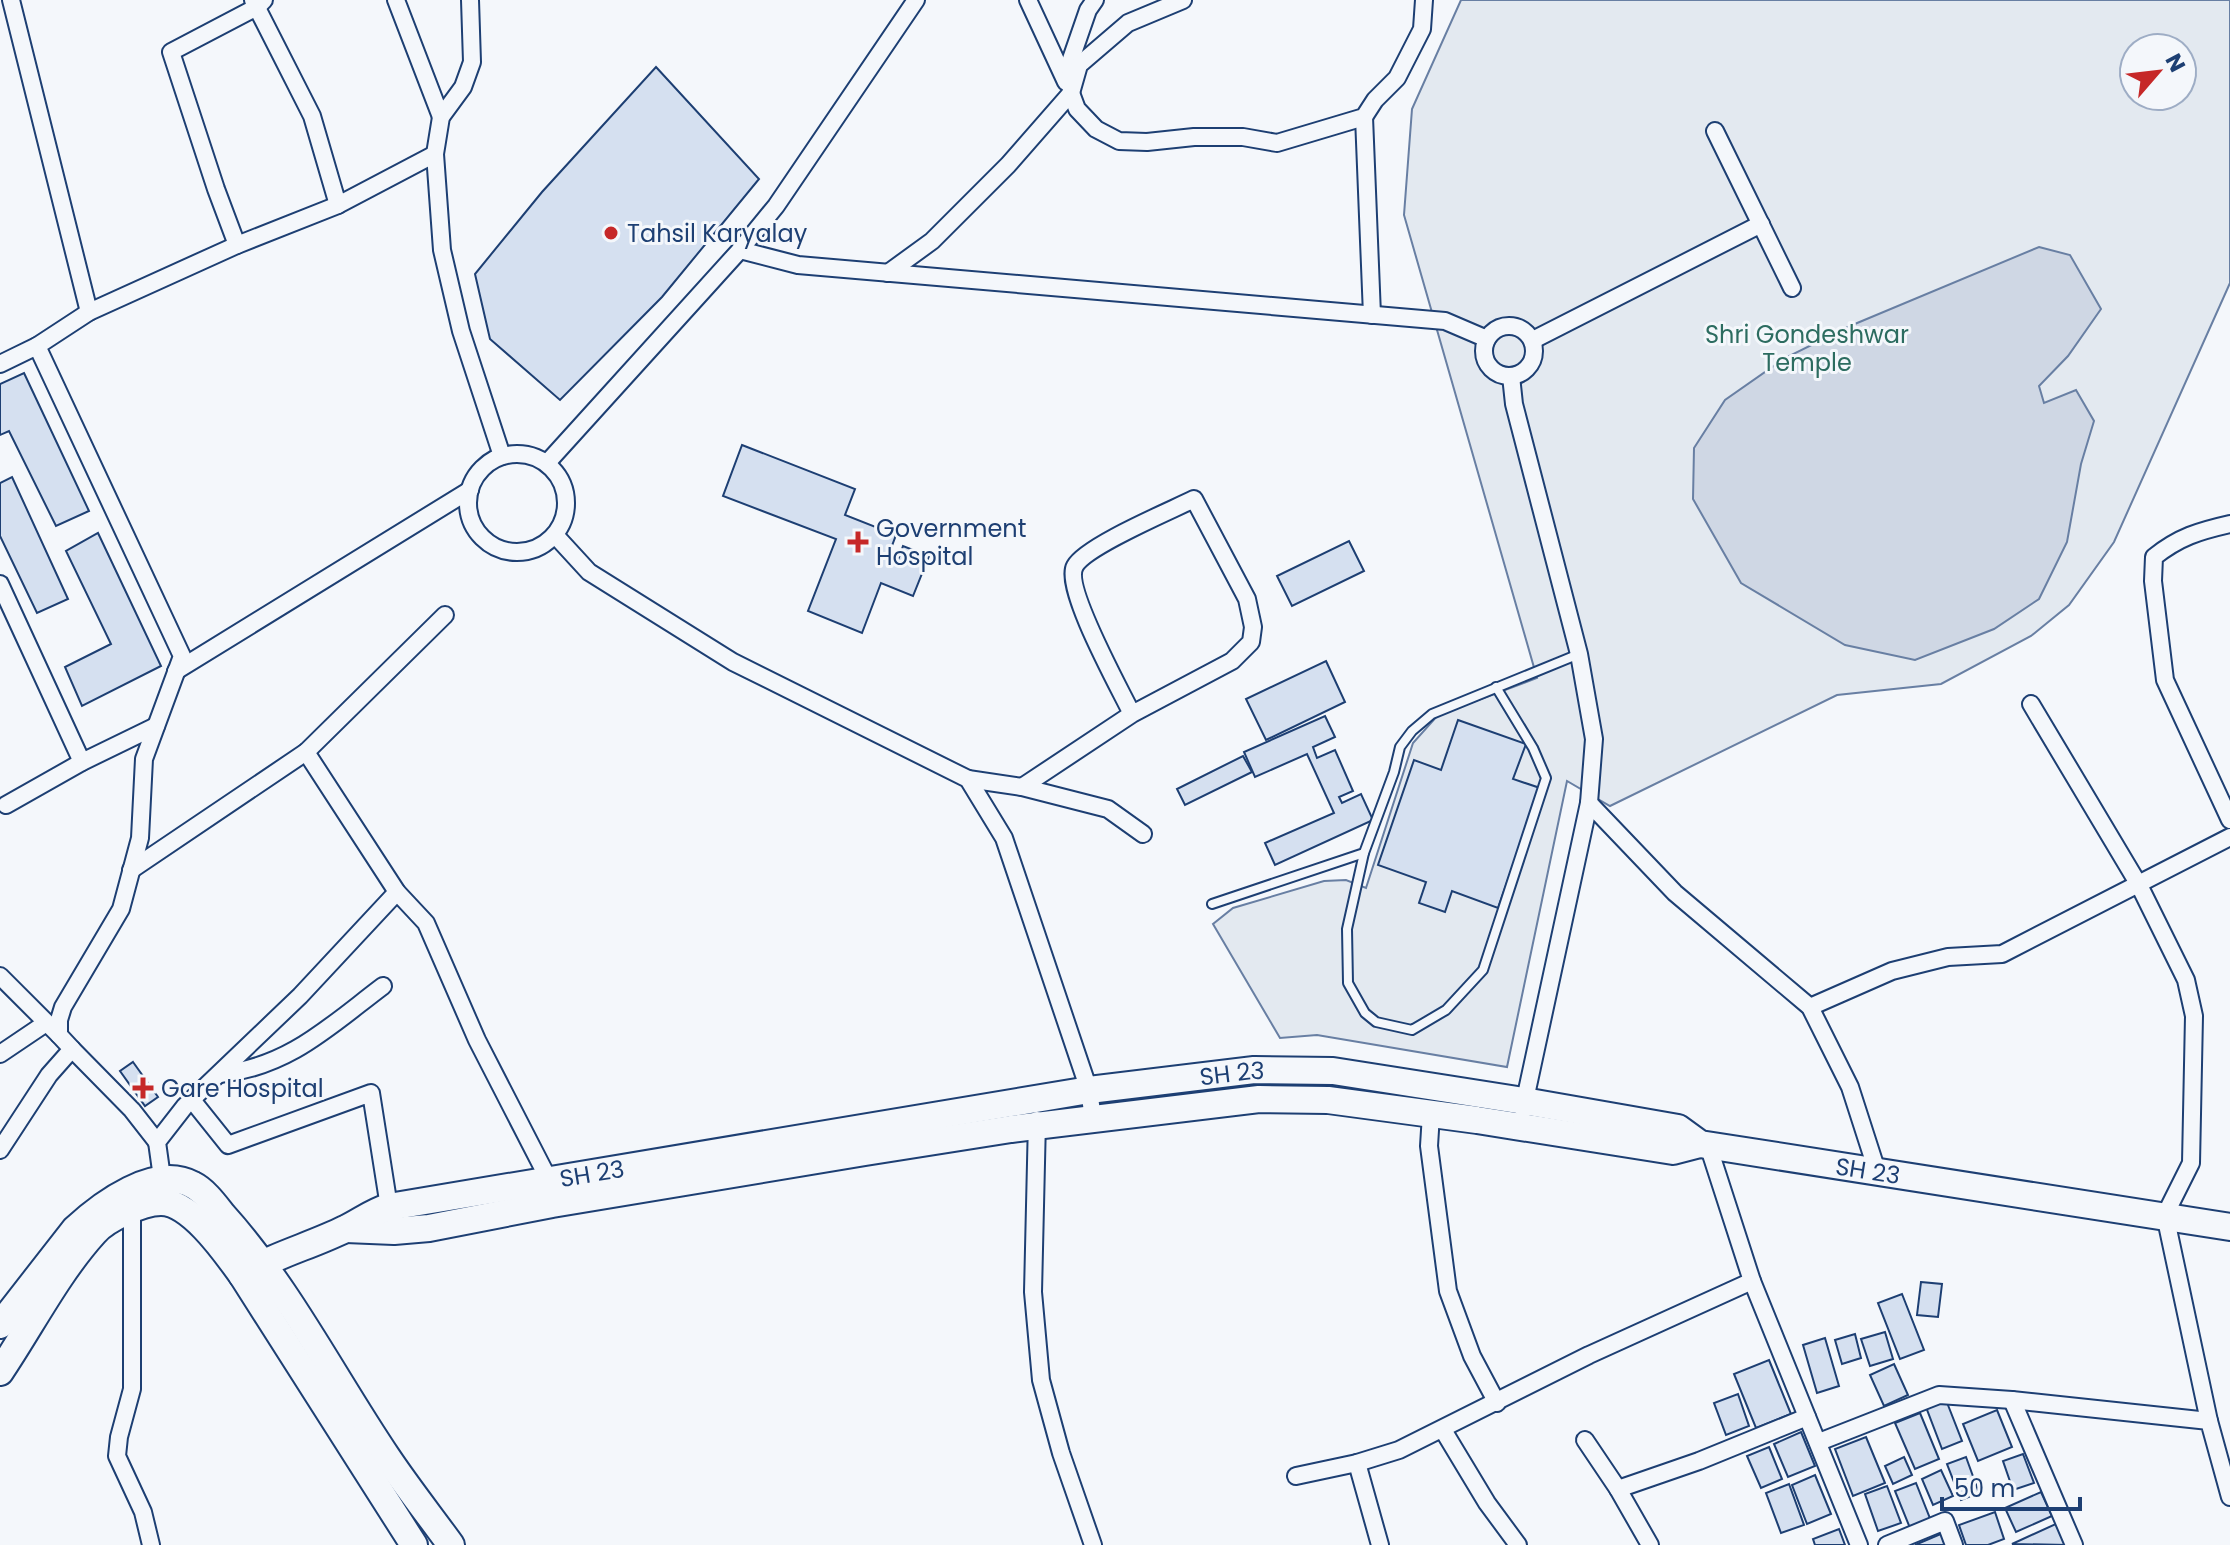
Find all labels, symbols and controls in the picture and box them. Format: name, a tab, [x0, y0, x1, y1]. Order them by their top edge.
north arrow	[2118, 32, 2198, 112]
text: N	[2158, 48, 2193, 77]
place label: Tahsil Karyalay	[627, 217, 808, 250]
marker: Tahsil Karyalay	[602, 224, 620, 242]
park label: Shri Gondeshwar Temple	[1705, 318, 1909, 379]
place label: Government Hospital	[876, 512, 1026, 573]
marker: Government Hospital	[847, 531, 869, 553]
street label: SH 23	[1198, 1053, 1265, 1093]
place label: Gare Hospital	[161, 1072, 324, 1105]
marker: Gare Hospital	[132, 1077, 154, 1099]
street label: SH 23	[1833, 1149, 1903, 1192]
street label: SH 23	[557, 1151, 627, 1195]
scale bar	[1942, 1461, 2080, 1511]
text: 50 m	[1954, 1472, 2015, 1505]

